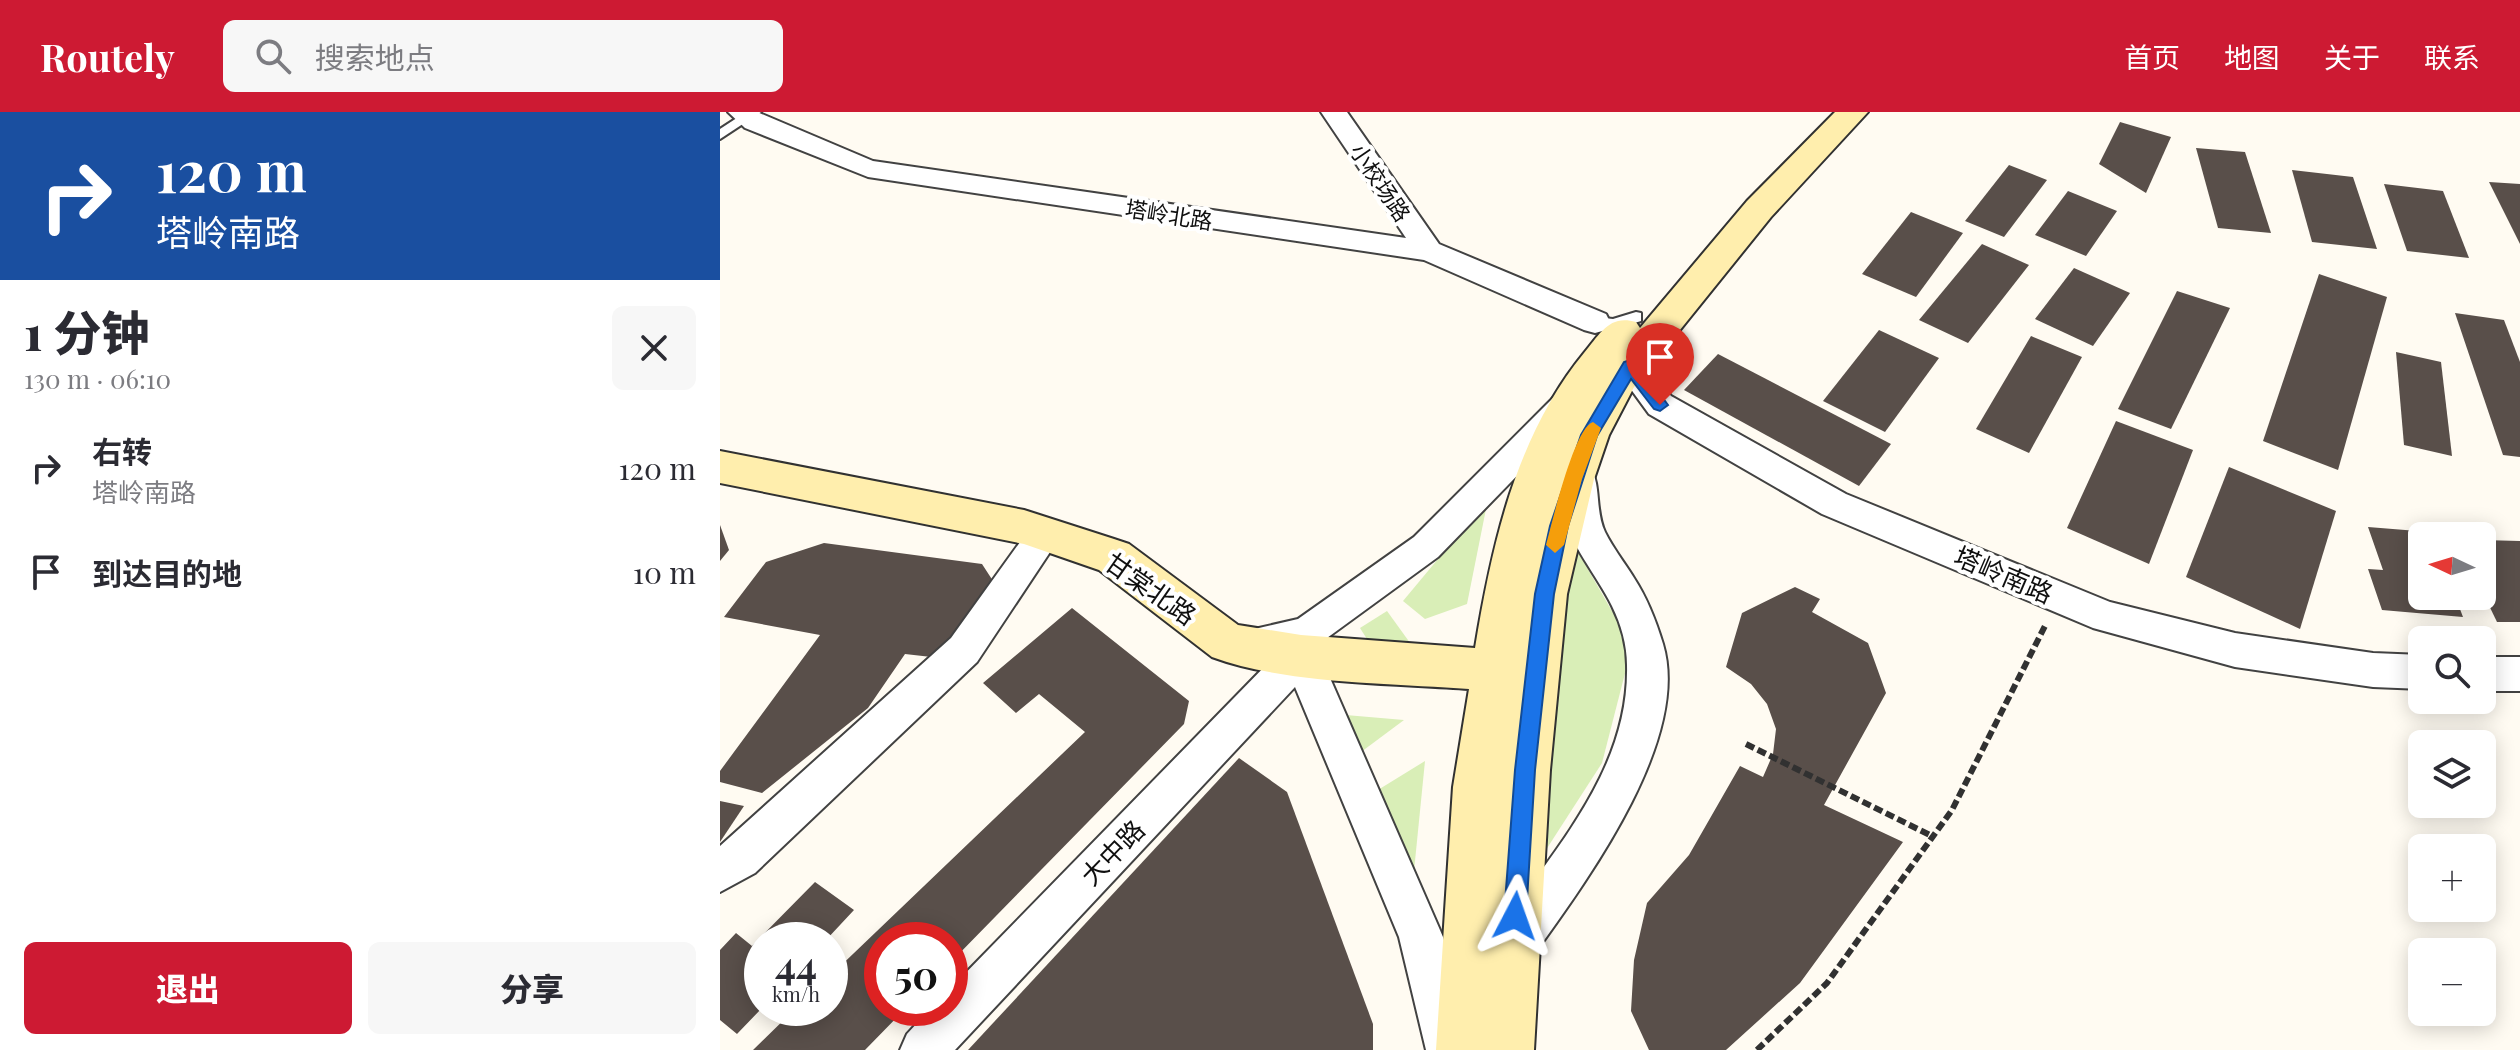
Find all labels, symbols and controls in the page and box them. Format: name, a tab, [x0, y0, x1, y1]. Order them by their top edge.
search box	[223, 20, 783, 92]
text: Routely	[40, 31, 175, 82]
icon: search	[251, 34, 295, 78]
text: 搜索地点	[315, 37, 435, 77]
text: 首页	[2124, 38, 2180, 75]
text: 地图	[2224, 38, 2280, 75]
text: 关于	[2324, 38, 2380, 75]
text: 联系	[2424, 38, 2480, 75]
text: 120 m	[156, 132, 307, 207]
street label: 小校场路	[1344, 137, 1418, 227]
icon: right	[24, 144, 128, 248]
street label: 塔岭北路	[1123, 192, 1215, 236]
text: 塔岭南路	[156, 207, 300, 255]
text: 1 分钟	[24, 299, 150, 363]
button: close	[612, 306, 696, 390]
pin	[1626, 323, 1694, 405]
icon: arrive	[1638, 335, 1682, 379]
text: 130 m · 06:10	[24, 361, 171, 396]
text: 右转	[92, 431, 152, 471]
icon: right	[24, 446, 68, 490]
text: 120 m	[618, 448, 696, 488]
text: 塔岭南路	[92, 474, 196, 509]
north arrow	[2408, 522, 2496, 610]
map controls	[2408, 522, 2496, 1026]
street label: 塔岭南路	[1949, 538, 2059, 610]
street label: 甘棠北路	[1098, 544, 1204, 632]
icon: arrive	[24, 550, 68, 594]
text: 10 m	[633, 552, 696, 592]
text: 到达目的地	[92, 553, 242, 593]
button: search	[2408, 626, 2496, 714]
button: layers	[2408, 730, 2496, 818]
street label: 大中路	[1072, 812, 1152, 892]
button: +	[2408, 834, 2496, 922]
position arrow	[1473, 874, 1557, 958]
speed limit sign: 50	[864, 922, 968, 1026]
text: 44	[775, 937, 817, 990]
button: −	[2408, 938, 2496, 1026]
button: 退出	[24, 942, 352, 1034]
button: 分享	[368, 942, 696, 1034]
text: km/h	[772, 980, 820, 1007]

